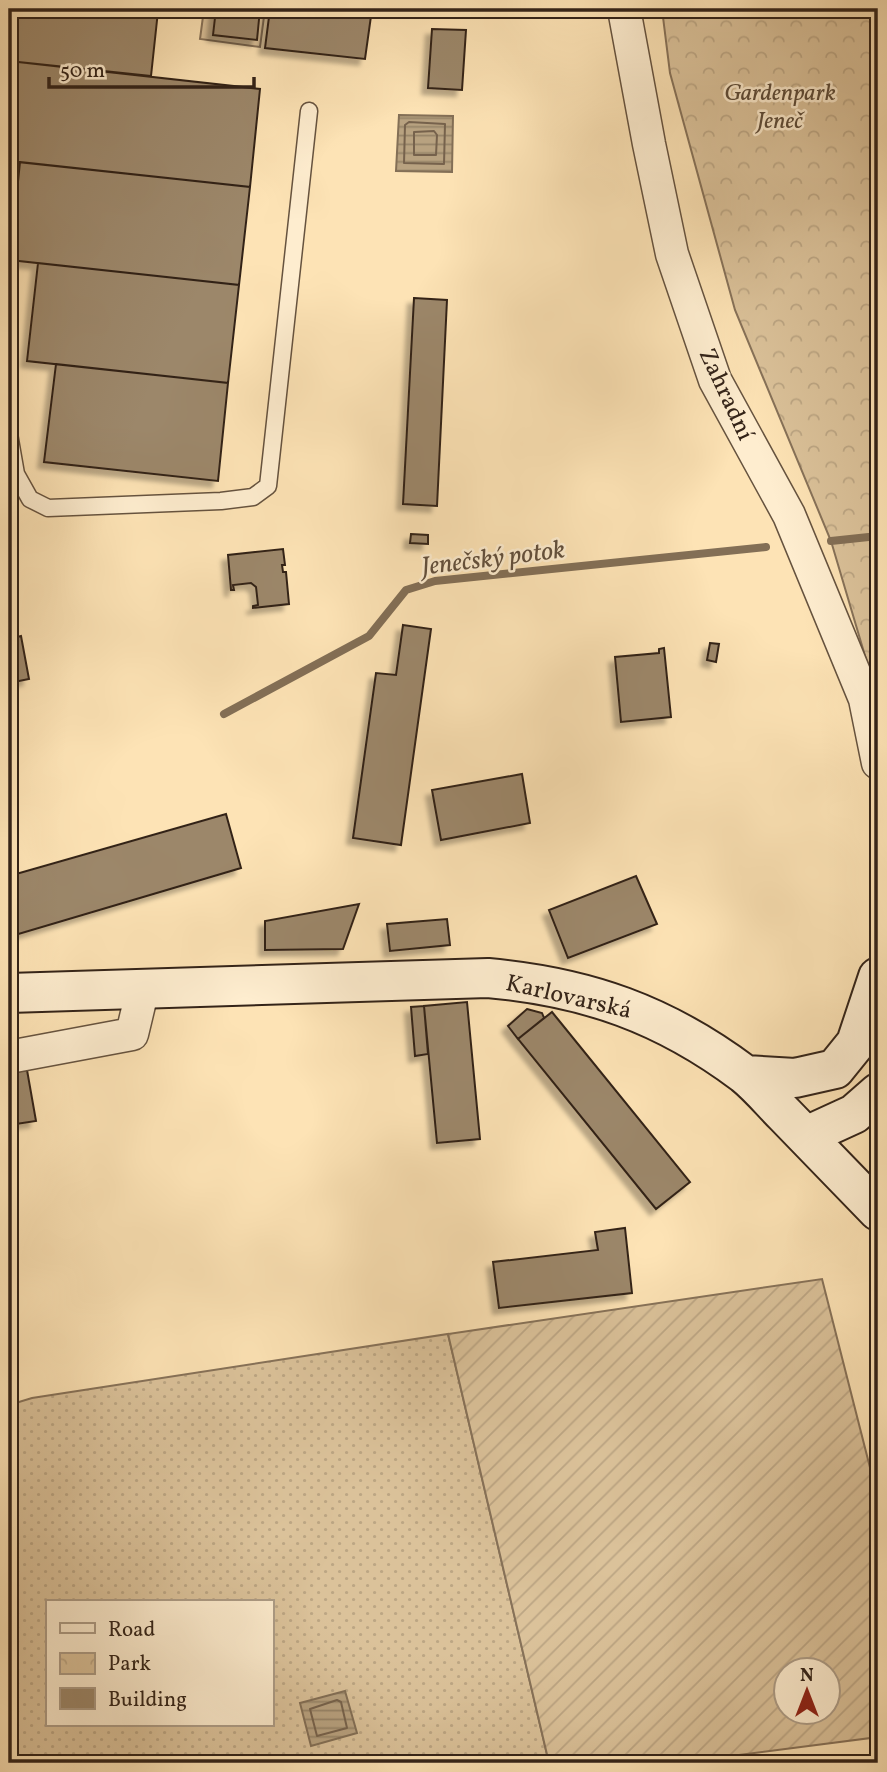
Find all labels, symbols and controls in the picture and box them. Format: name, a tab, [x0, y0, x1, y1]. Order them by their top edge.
scale bar	[49, 46, 254, 90]
text: 50 m	[60, 57, 105, 86]
park label: Gardenpark Jeneč	[724, 77, 836, 139]
street label: Zahradní	[689, 343, 761, 447]
water label: Jenečský potok	[417, 532, 567, 586]
street label: Karlovarská	[502, 967, 635, 1029]
legend	[46, 1600, 273, 1726]
text: Road	[108, 1616, 155, 1645]
text: Park	[108, 1650, 151, 1679]
north arrow	[772, 1656, 842, 1726]
text: N	[800, 1663, 814, 1689]
text: Building	[108, 1686, 187, 1715]

